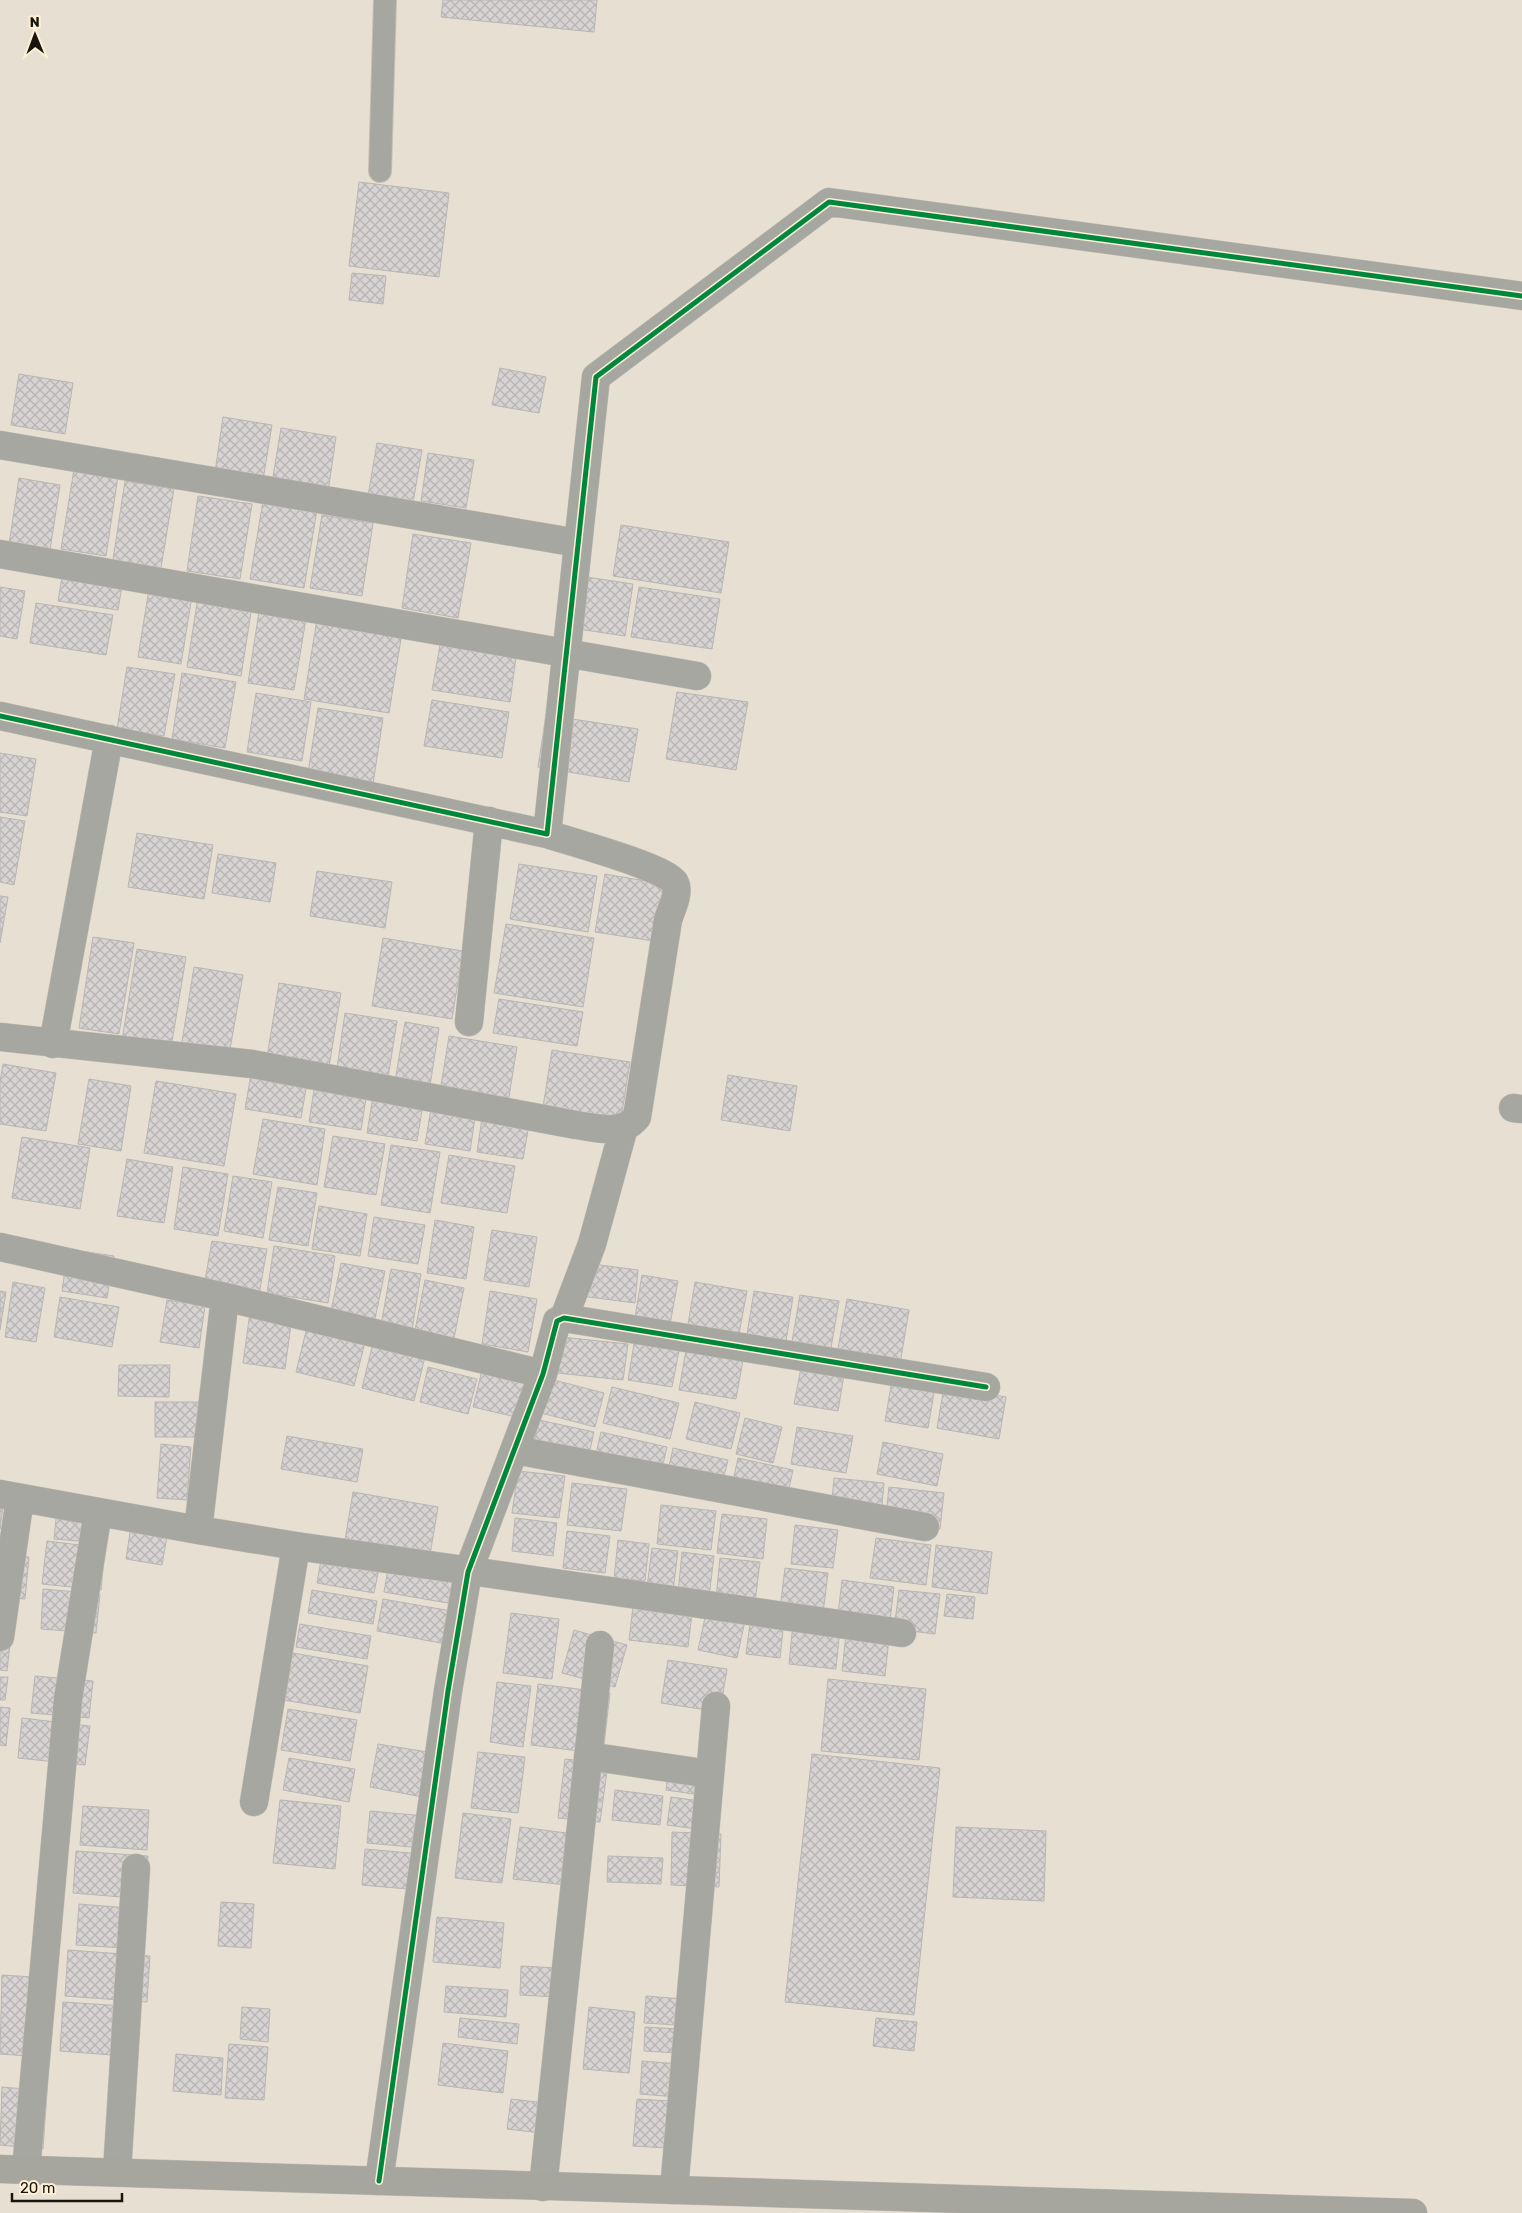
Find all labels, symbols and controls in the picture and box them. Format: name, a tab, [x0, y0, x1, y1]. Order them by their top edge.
north arrow	[10, 10, 60, 60]
text: N	[30, 14, 40, 31]
scale bar	[12, 2170, 122, 2202]
text: 20 m	[20, 2179, 55, 2197]

